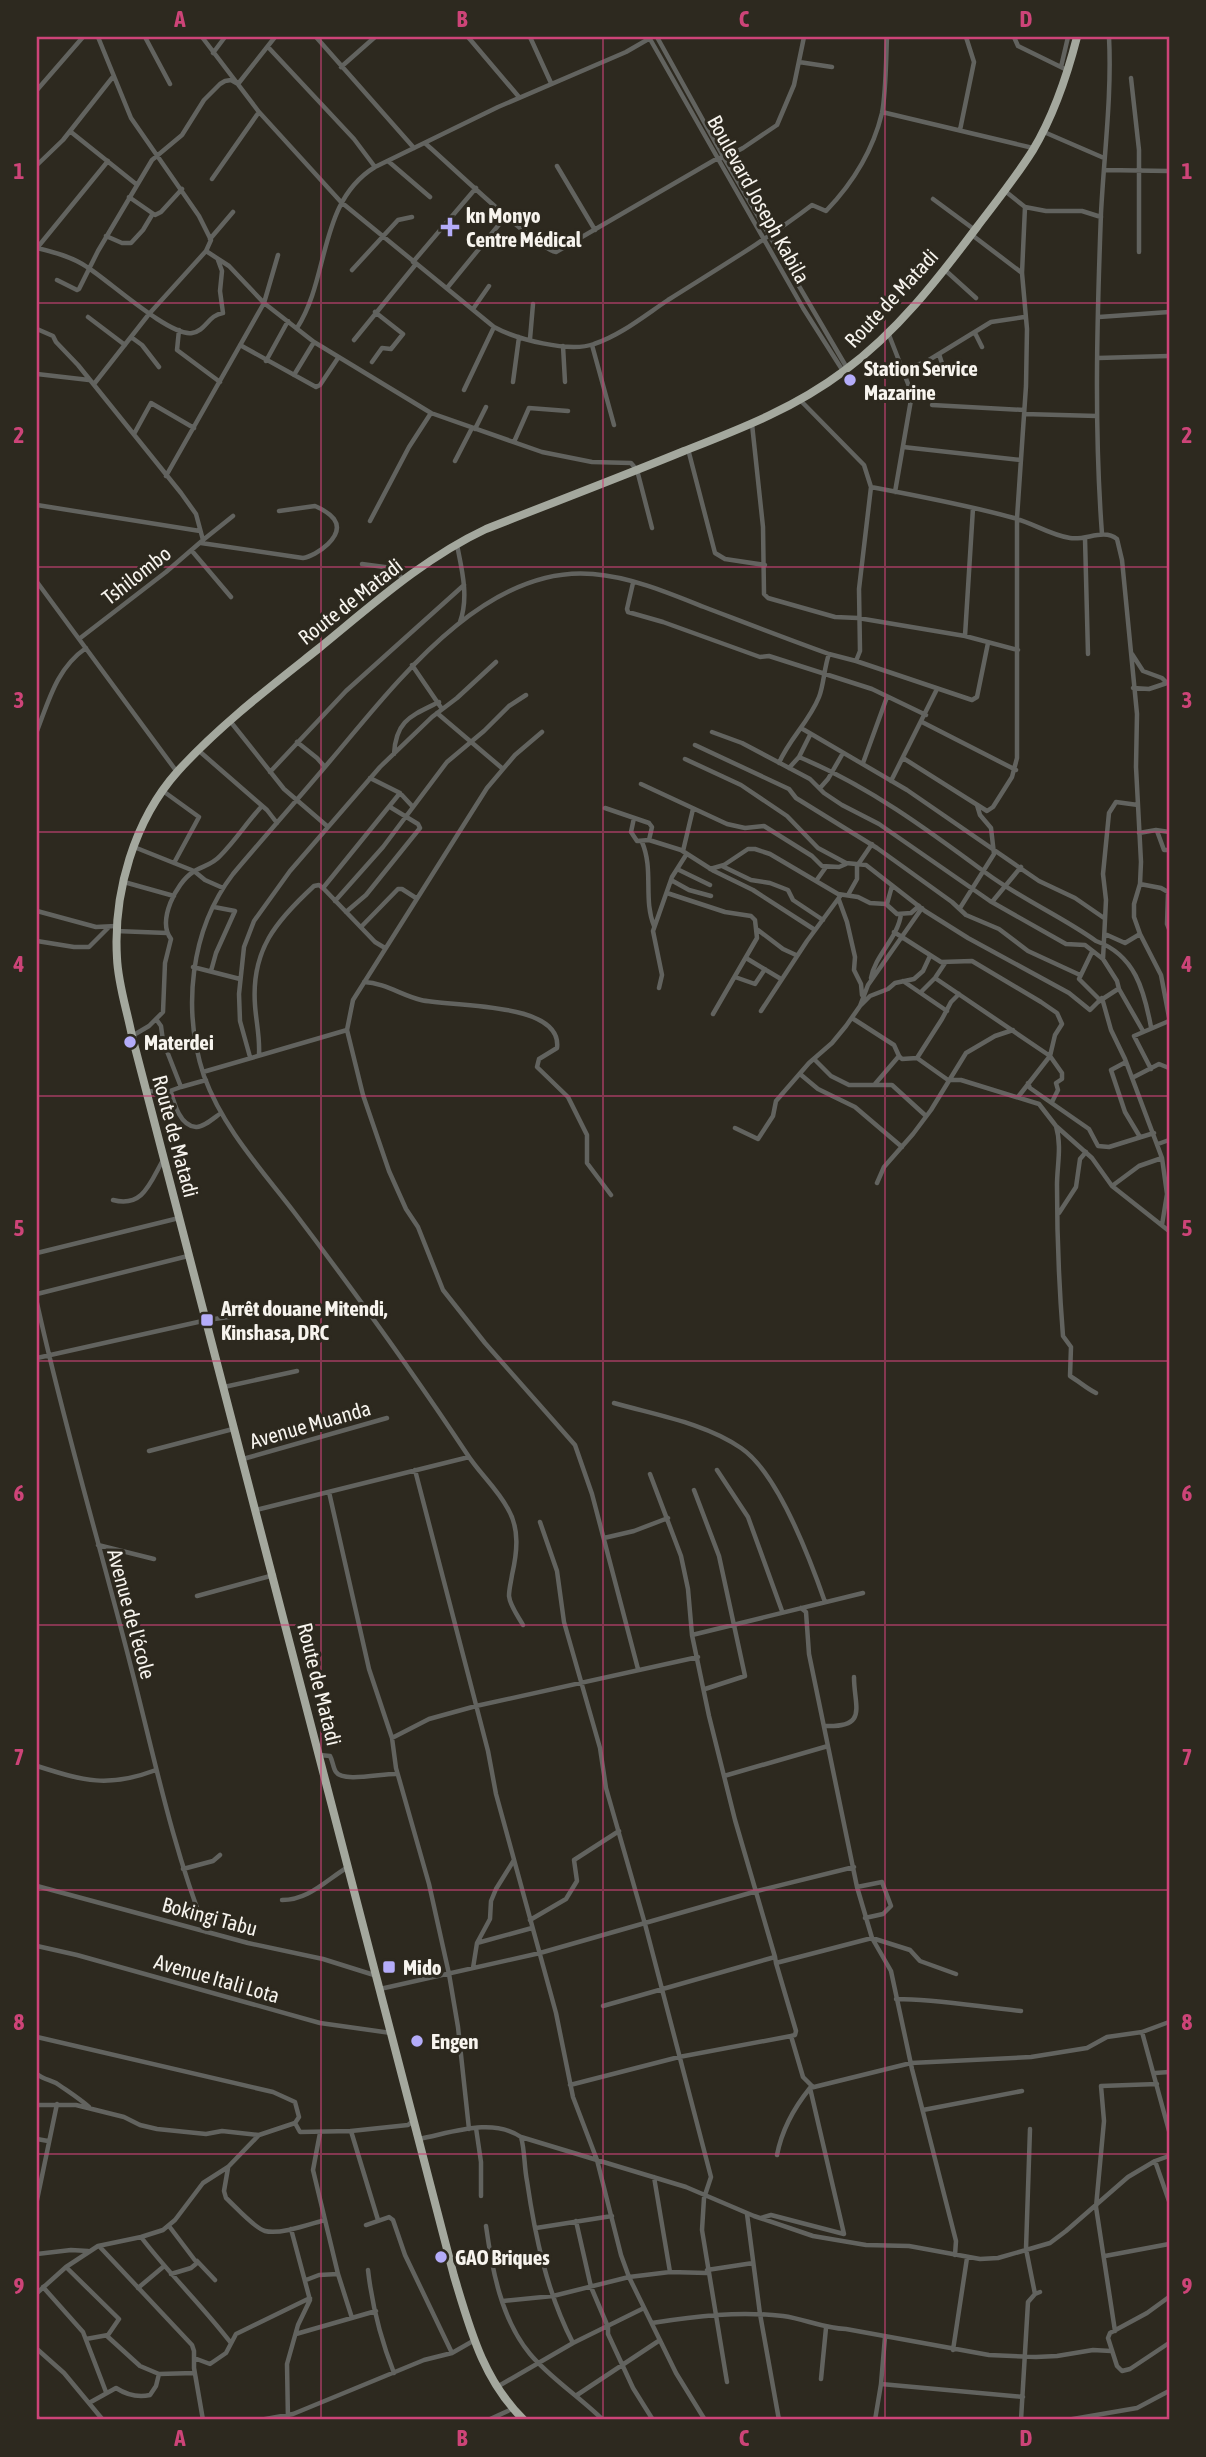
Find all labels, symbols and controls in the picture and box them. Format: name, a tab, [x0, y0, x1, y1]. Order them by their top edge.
text: A	[173, 6, 186, 32]
text: B	[457, 6, 468, 32]
text: C	[739, 6, 750, 32]
text: D	[1020, 6, 1033, 32]
street label: Boulevard Joseph Kabila	[703, 111, 815, 287]
text: 1	[14, 158, 25, 184]
text: 1	[1182, 158, 1193, 184]
place label: kn Monyo Centre Médical	[466, 203, 582, 251]
marker: kn Monyo Centre Médical	[440, 217, 460, 237]
street label: Route de Matadi	[839, 244, 943, 352]
place label: Station Service Mazarine	[864, 356, 978, 404]
marker: Station Service Mazarine	[842, 372, 858, 388]
text: 2	[14, 422, 24, 448]
text: 2	[1182, 422, 1192, 448]
street label: Tshilombo	[97, 541, 175, 609]
street label: Route de Matadi	[293, 553, 407, 649]
text: 3	[14, 687, 24, 713]
text: 3	[1182, 687, 1192, 713]
text: 4	[13, 951, 25, 977]
text: 4	[1181, 951, 1193, 977]
place label: Materdei	[144, 1030, 214, 1054]
marker: Materdei	[122, 1034, 138, 1050]
street label: Route de Matadi	[148, 1072, 204, 1200]
text: 5	[14, 1215, 25, 1241]
text: 5	[1182, 1215, 1193, 1241]
place label: Arrêt douane Mitendi, Kinshasa, DRC	[220, 1296, 388, 1344]
marker: Arrêt douane Mitendi, Kinshasa, DRC	[199, 1312, 215, 1328]
street label: Avenue Muanda	[247, 1395, 373, 1453]
text: 6	[14, 1480, 25, 1506]
text: 6	[1182, 1480, 1193, 1506]
street label: Avenue de l'école	[103, 1546, 161, 1682]
street label: Route de Matadi	[293, 1620, 347, 1748]
text: 7	[14, 1744, 24, 1770]
text: 7	[1182, 1744, 1192, 1770]
street label: Bokingi Tabu	[160, 1892, 260, 1940]
street label: Avenue Itali Lota	[152, 1949, 282, 2007]
place label: Mido	[403, 1955, 442, 1979]
marker: Mido	[381, 1959, 397, 1975]
text: 8	[14, 2009, 25, 2035]
text: 8	[1182, 2009, 1193, 2035]
place label: Engen	[431, 2029, 478, 2053]
marker: Engen	[409, 2033, 425, 2049]
place label: GAO Briques	[455, 2245, 550, 2269]
marker: GAO Briques	[433, 2249, 449, 2265]
text: 9	[14, 2273, 25, 2299]
text: 9	[1182, 2273, 1193, 2299]
text: A	[173, 2425, 186, 2451]
text: B	[457, 2425, 468, 2451]
text: C	[739, 2425, 750, 2451]
text: D	[1020, 2425, 1033, 2451]

